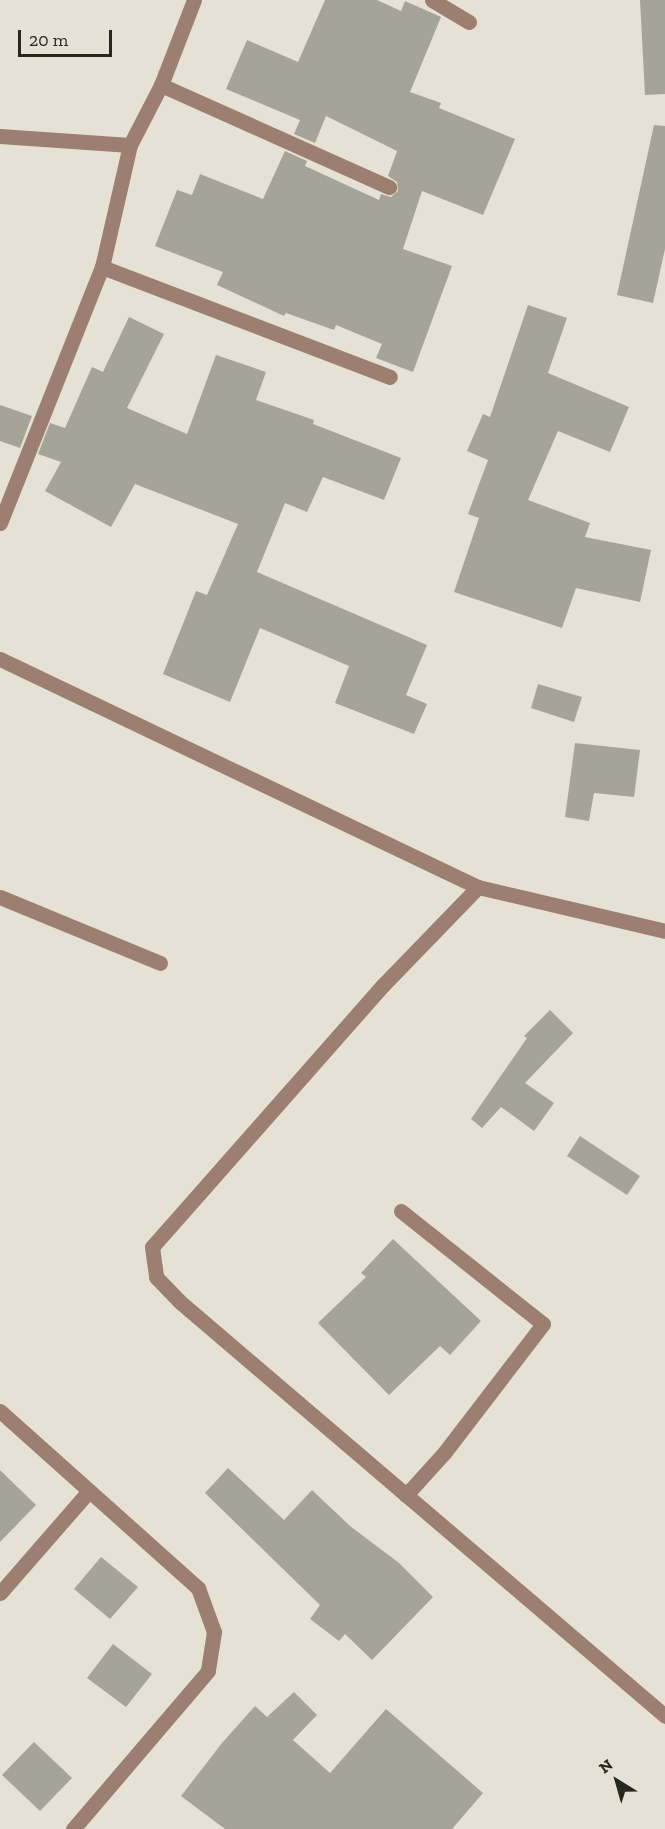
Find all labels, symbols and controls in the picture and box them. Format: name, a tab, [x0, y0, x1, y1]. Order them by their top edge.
scale bar	[21, 18, 116, 56]
text: 20 m	[29, 29, 68, 51]
north arrow	[587, 1751, 647, 1811]
text: N	[595, 1755, 616, 1777]

